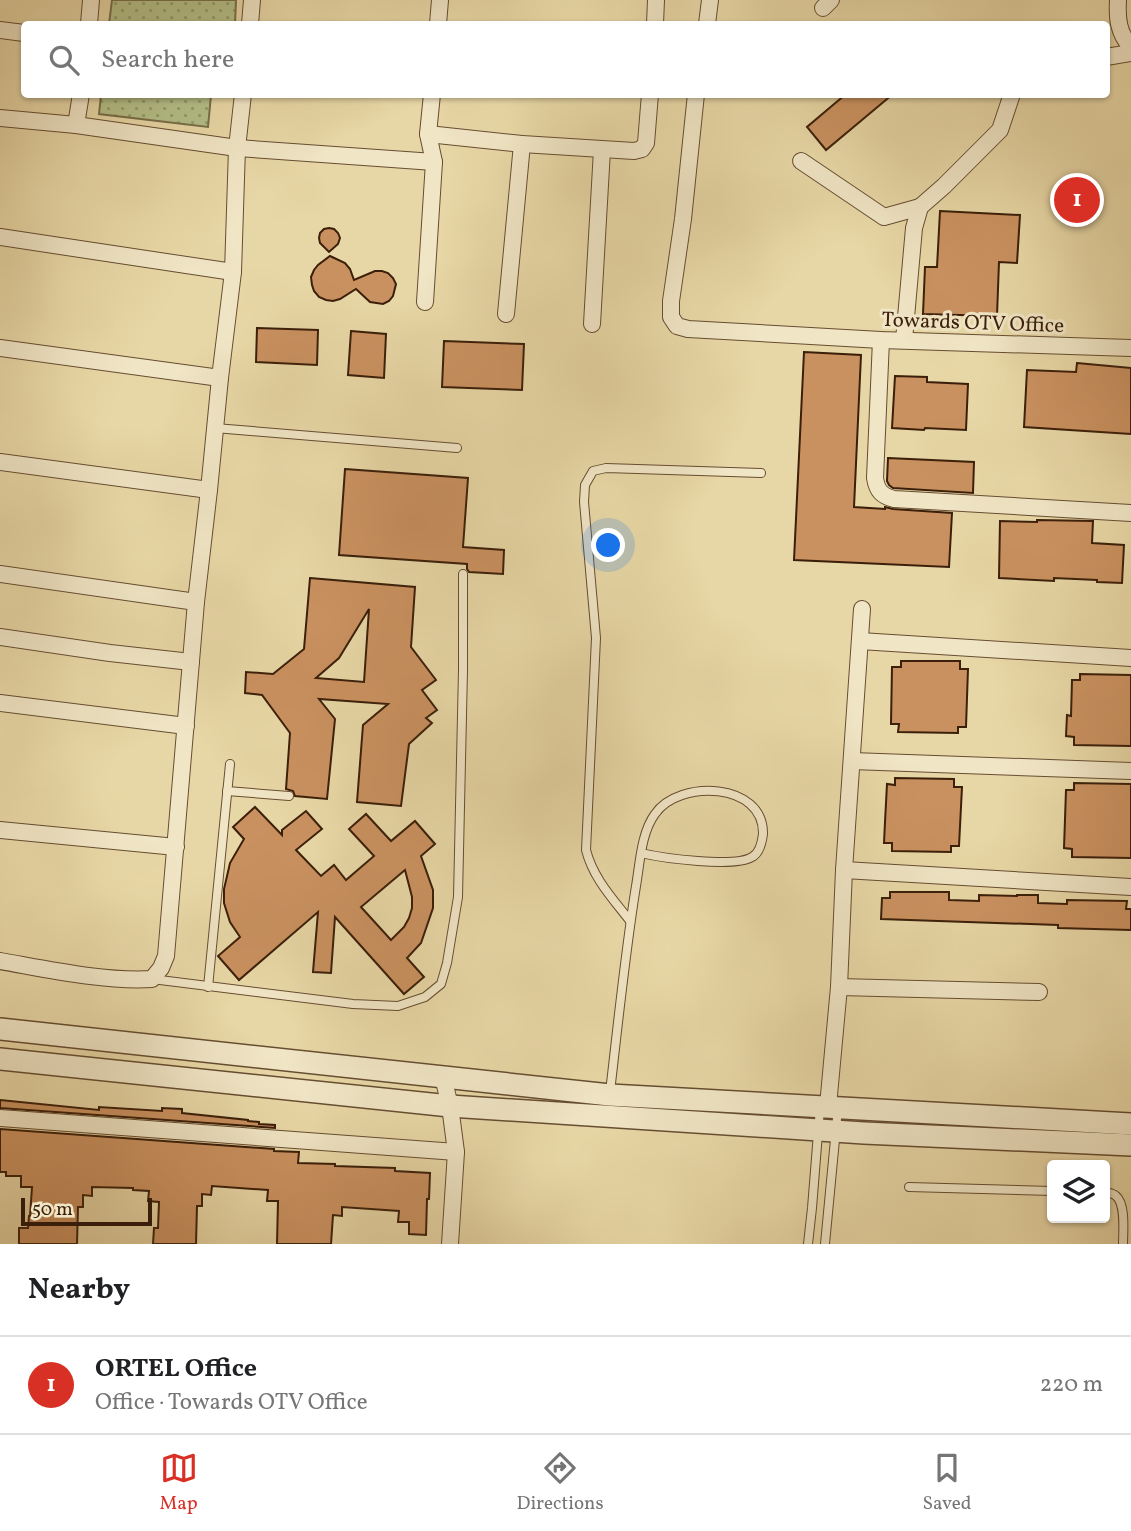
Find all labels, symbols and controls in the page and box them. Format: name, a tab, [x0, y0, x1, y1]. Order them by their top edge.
search box	[21, 21, 1110, 98]
icon: search	[45, 41, 83, 79]
text: Search here	[101, 42, 234, 78]
pin: 1	[1054, 174, 1100, 226]
street label: Towards OTV Office	[881, 306, 1065, 341]
your location	[591, 528, 625, 562]
map controls	[1047, 1160, 1110, 1223]
button: layers	[1047, 1160, 1110, 1223]
scale bar	[21, 1195, 152, 1227]
text: 50 m	[32, 1197, 73, 1223]
text: Nearby	[28, 1269, 130, 1311]
text: ORTEL Office	[95, 1351, 257, 1387]
text: 1	[46, 1369, 56, 1401]
text: 220 m	[1040, 1369, 1103, 1401]
text: Office · Towards OTV Office	[95, 1387, 368, 1419]
tab: Map	[159, 1449, 198, 1517]
tab: Directions	[517, 1449, 604, 1517]
tab: Saved	[923, 1449, 971, 1517]

